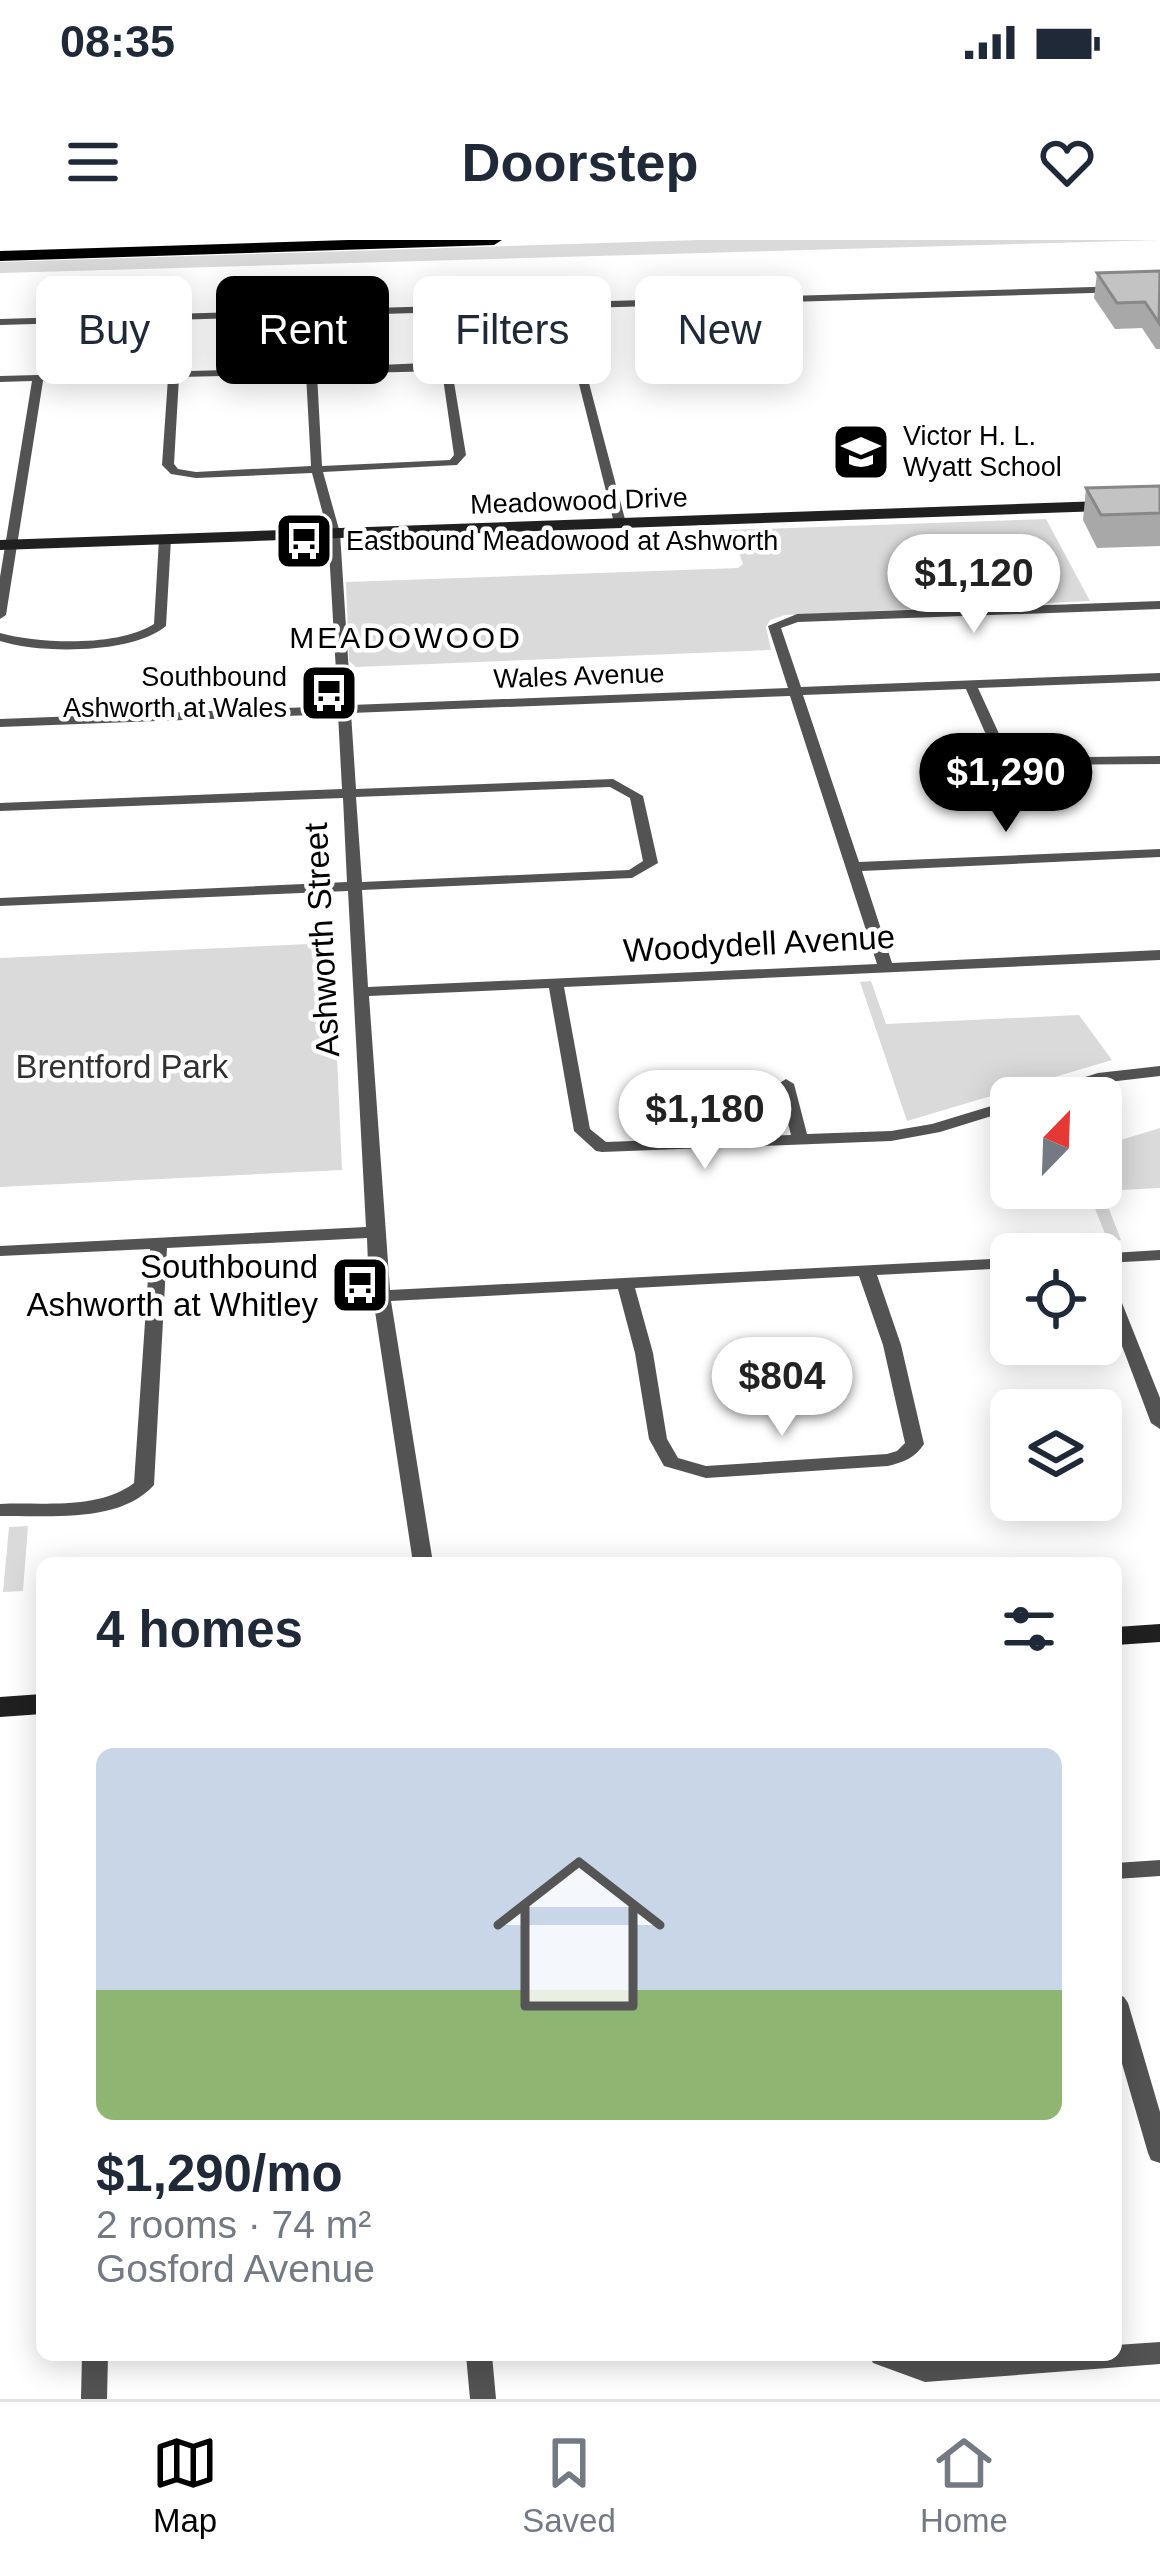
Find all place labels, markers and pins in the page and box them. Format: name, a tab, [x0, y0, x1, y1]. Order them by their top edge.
school or university icon: Victor H. L. Wyatt School	[830, 421, 892, 483]
place label: Victor H. L. Wyatt School	[903, 421, 1062, 482]
bus stop icon: Eastbound Meadowood at Ashworth	[273, 510, 335, 572]
place label: Eastbound Meadowood at Ashworth	[346, 526, 778, 556]
pin: $1,120	[876, 534, 1072, 636]
place label: Southbound Ashworth at Wales	[63, 662, 287, 723]
bus stop icon: Southbound Ashworth at Wales	[298, 662, 360, 724]
pin: $1,290	[908, 733, 1104, 835]
pin: $1,180	[607, 1070, 803, 1172]
place label: Southbound Ashworth at Whitley	[26, 1248, 318, 1323]
bus stop icon: Southbound Ashworth at Whitley	[329, 1254, 391, 1316]
pin: $804	[711, 1337, 853, 1439]

